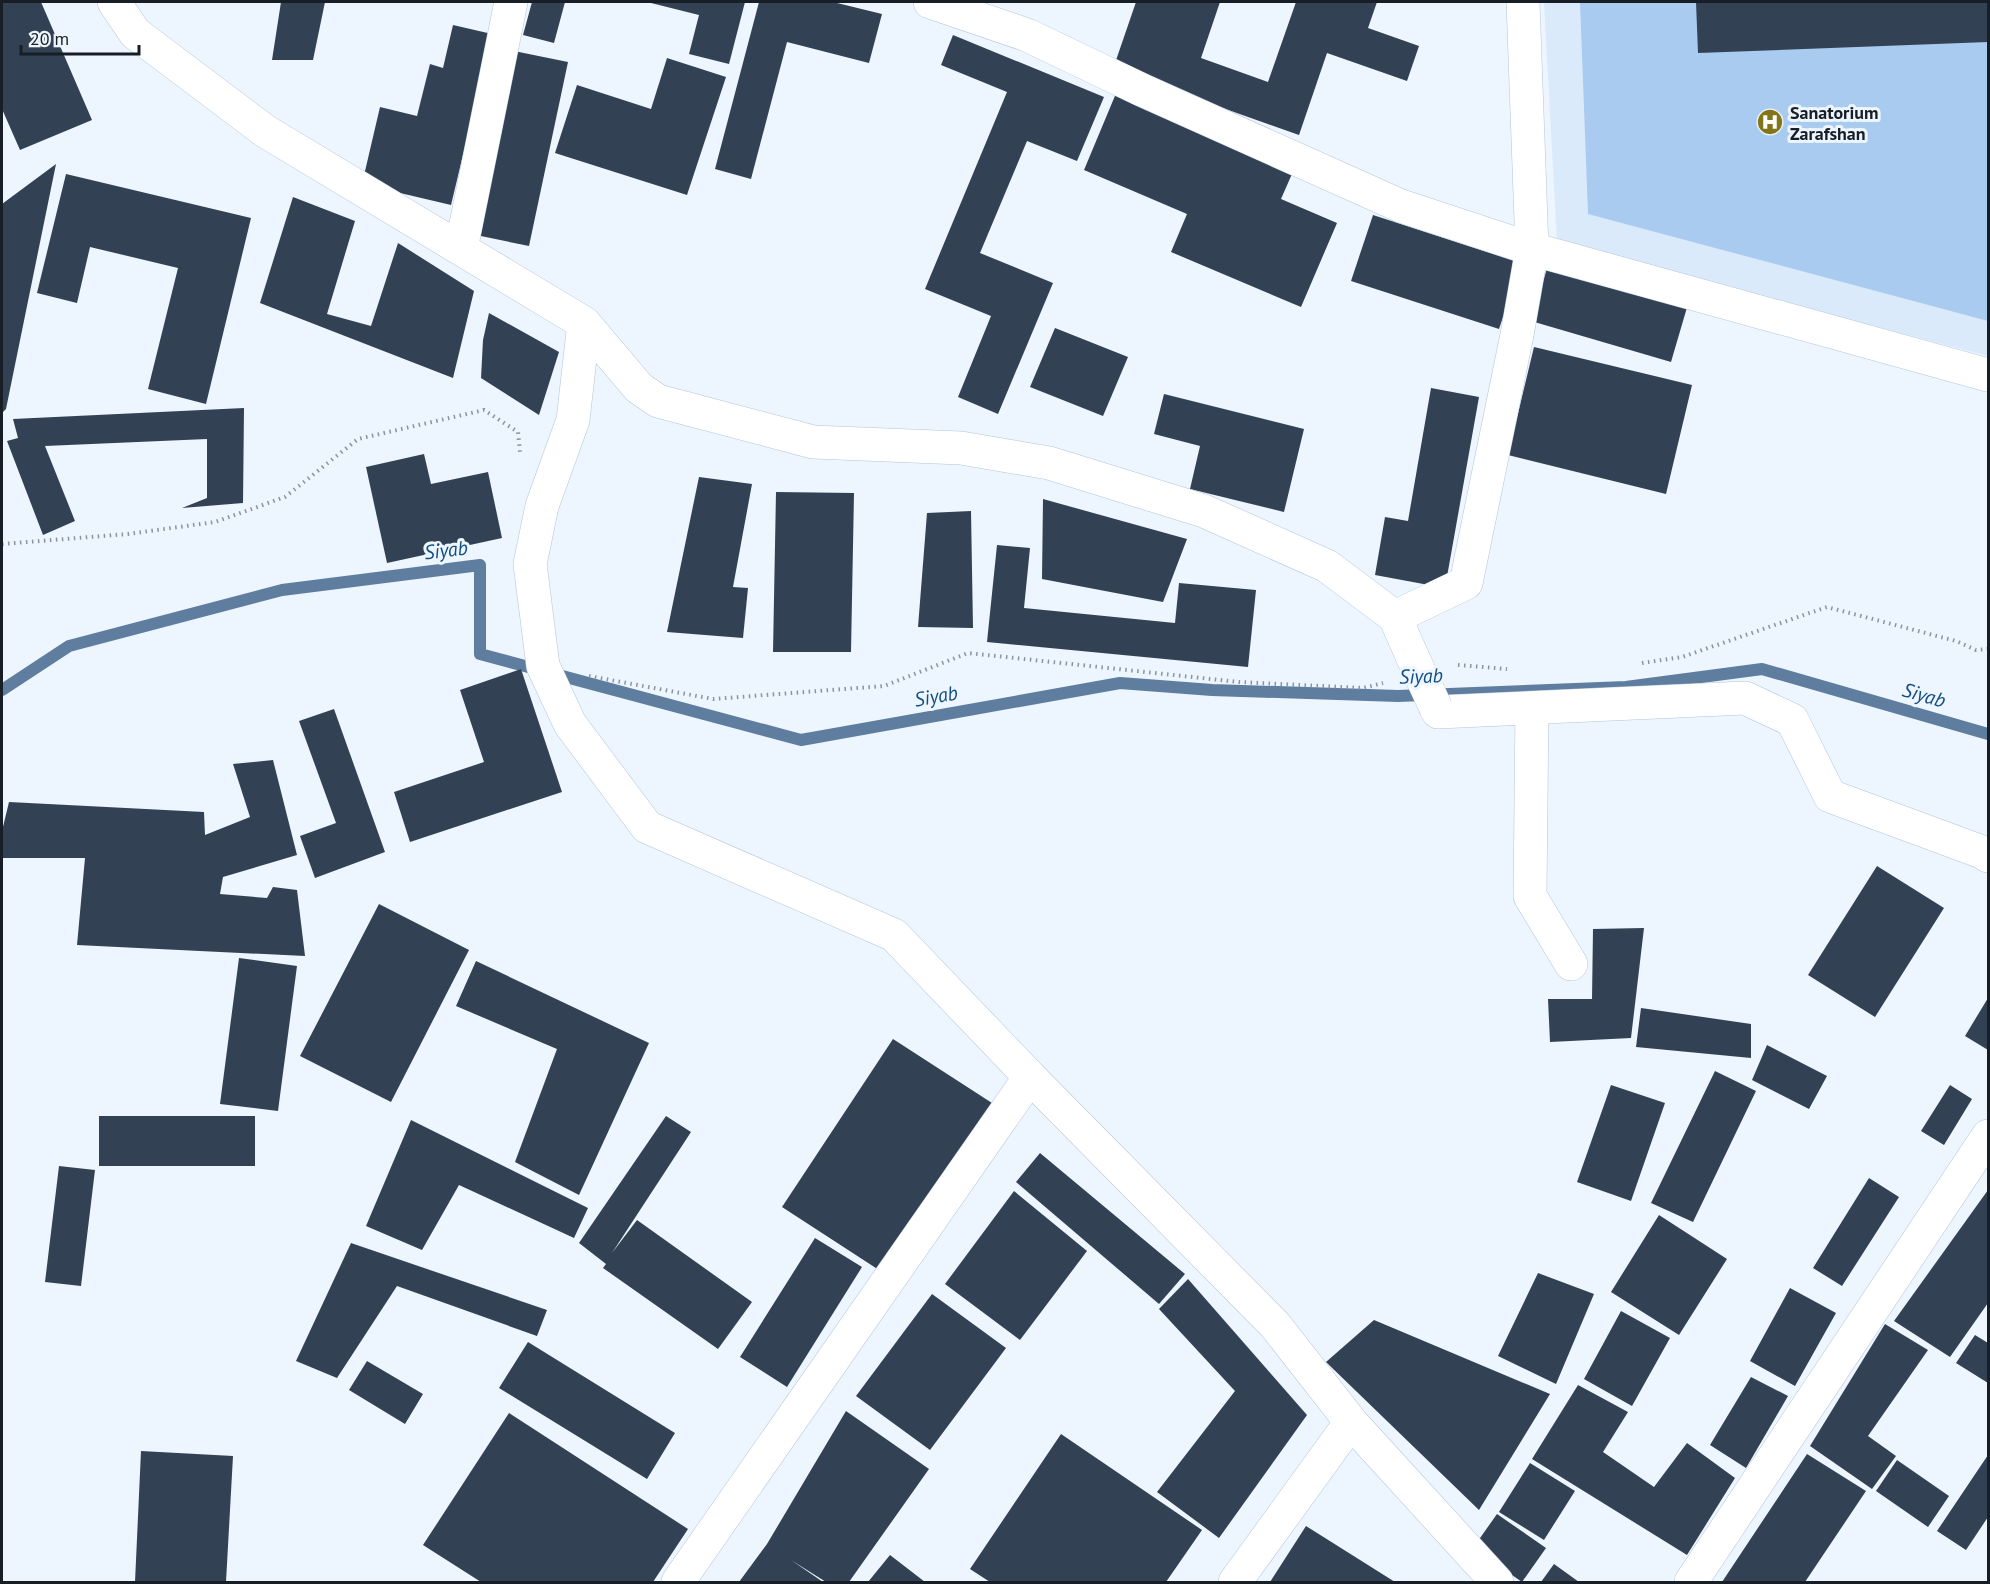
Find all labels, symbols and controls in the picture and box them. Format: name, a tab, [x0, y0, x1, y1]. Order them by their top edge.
scale bar	[21, 18, 140, 56]
text: 20 m	[30, 27, 69, 50]
place label: Sanatorium Zarafshan	[1790, 101, 1878, 145]
hospital icon: Sanatorium Zarafshan	[1755, 107, 1785, 137]
water label: Siyab	[423, 534, 469, 566]
water label: Siyab	[1399, 662, 1443, 690]
water label: Siyab	[1899, 676, 1949, 714]
water label: Siyab	[912, 679, 960, 713]

